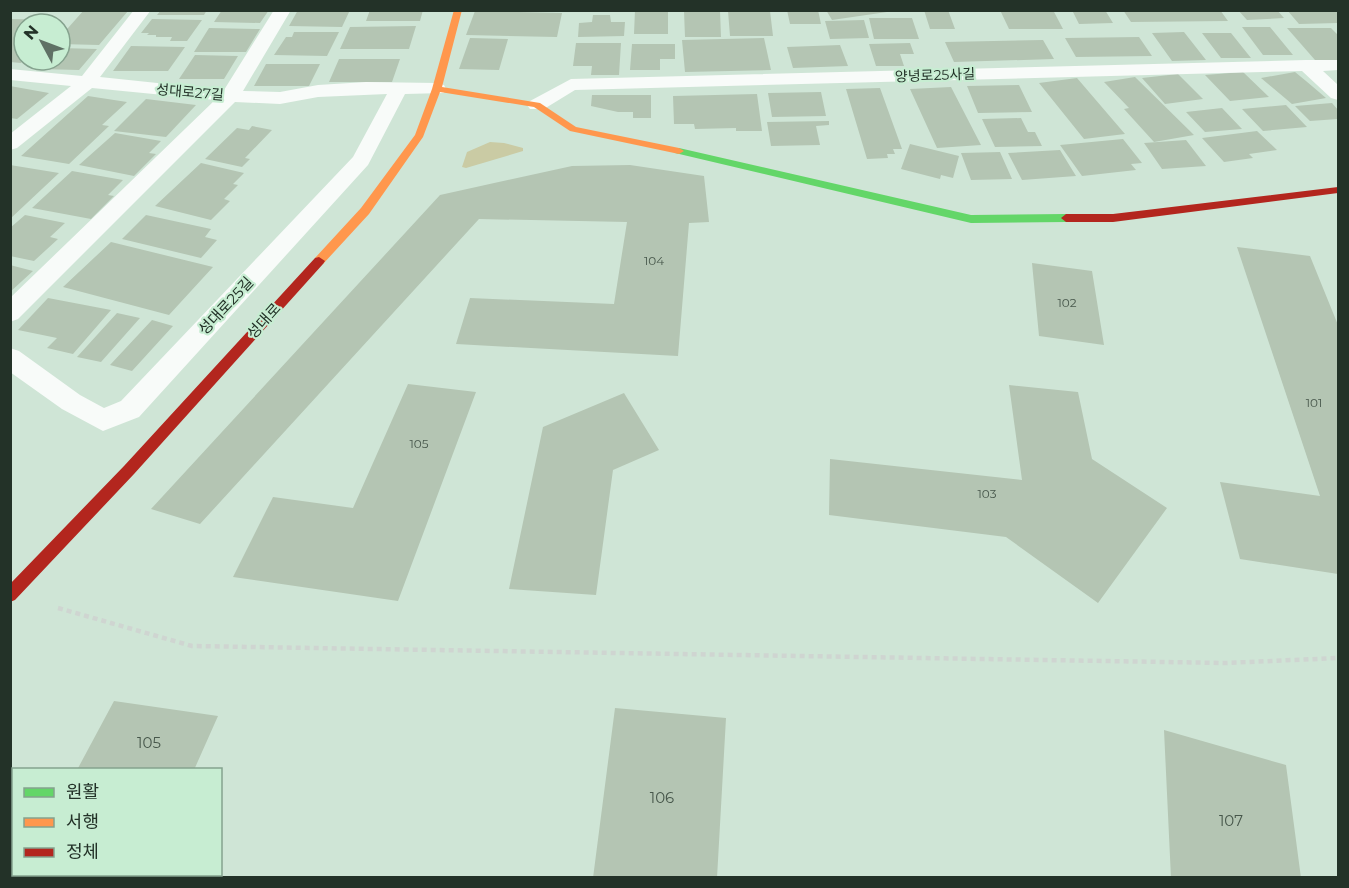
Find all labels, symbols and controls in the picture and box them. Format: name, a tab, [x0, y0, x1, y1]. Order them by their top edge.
north arrow	[12, 12, 72, 72]
text: N	[20, 21, 42, 44]
street label: 양녕로25사길	[895, 65, 975, 85]
street label: 성대로27길	[156, 80, 224, 104]
house number: 104	[644, 253, 664, 268]
street label: 성대로25길	[194, 273, 257, 339]
house number: 102	[1057, 295, 1077, 310]
street label: 성대로	[243, 299, 285, 342]
house number: 101	[1306, 395, 1322, 410]
house number: 105	[409, 436, 429, 451]
house number: 103	[978, 486, 997, 501]
house number: 105	[137, 733, 161, 752]
legend	[12, 768, 222, 876]
text: 원활	[66, 781, 99, 803]
house number: 106	[650, 788, 674, 807]
text: 서행	[66, 811, 99, 833]
house number: 107	[1219, 811, 1243, 830]
text: 정체	[66, 841, 99, 863]

